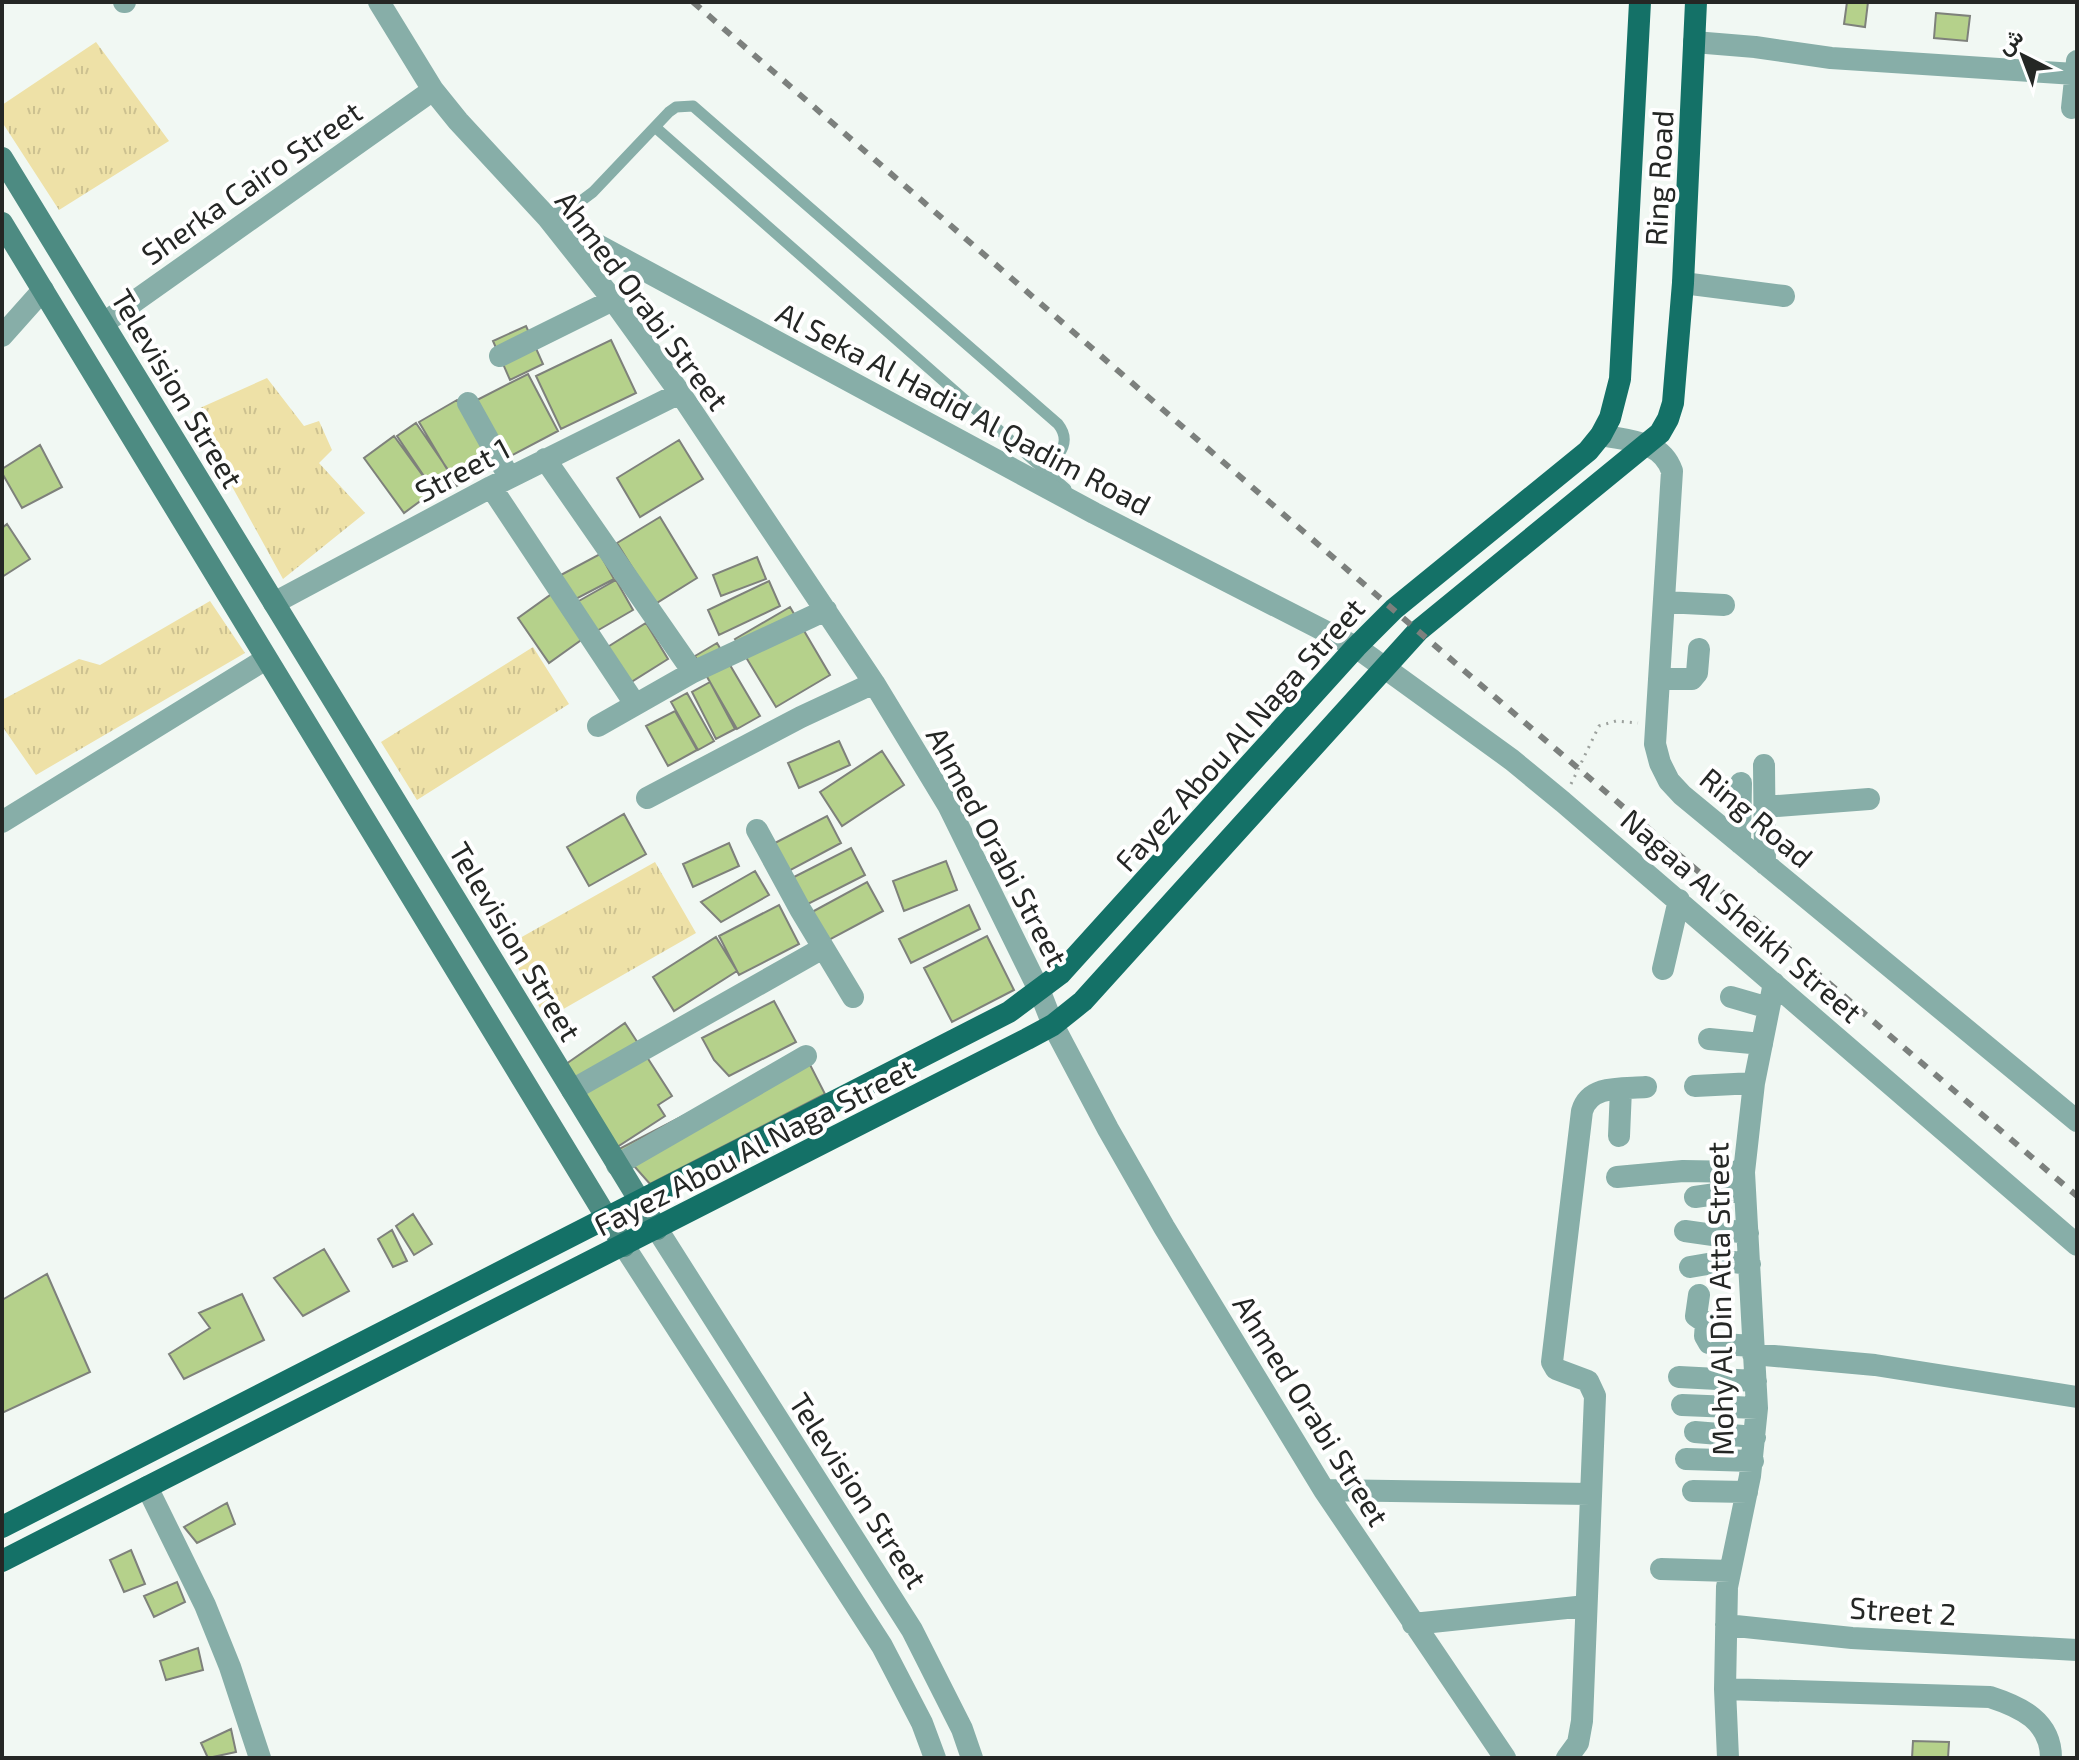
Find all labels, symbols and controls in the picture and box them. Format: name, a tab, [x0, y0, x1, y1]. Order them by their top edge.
north arrow	[1983, 16, 2063, 96]
text: ش	[1990, 22, 2029, 60]
street label: Sherka Cairo Street	[134, 93, 368, 271]
street label: Ring Road	[1636, 109, 1680, 247]
street label: Ahmed Orabi Street	[549, 183, 737, 417]
street label: Television Street	[104, 282, 252, 494]
street label: Al Seka Al Hadid Al Qadim Road	[771, 294, 1157, 522]
street label: Street 1	[409, 429, 515, 509]
street label: Fayez Abou Al Naga Street	[1107, 590, 1371, 878]
street label: Ahmed Orabi Street	[920, 720, 1076, 972]
street label: Ring Road	[1693, 760, 1821, 874]
street label: Nagaa Al Sheikh Street	[1614, 801, 1870, 1029]
street label: Television Street	[442, 835, 590, 1047]
street label: Fayez Abou Al Naga Street	[588, 1049, 920, 1243]
street label: Mohy Al Din Atta Street	[1698, 1142, 1740, 1456]
street label: Ahmed Orabi Street	[1226, 1288, 1398, 1532]
street label: Television Street	[782, 1386, 936, 1594]
street label: Street 2	[1848, 1588, 1958, 1632]

